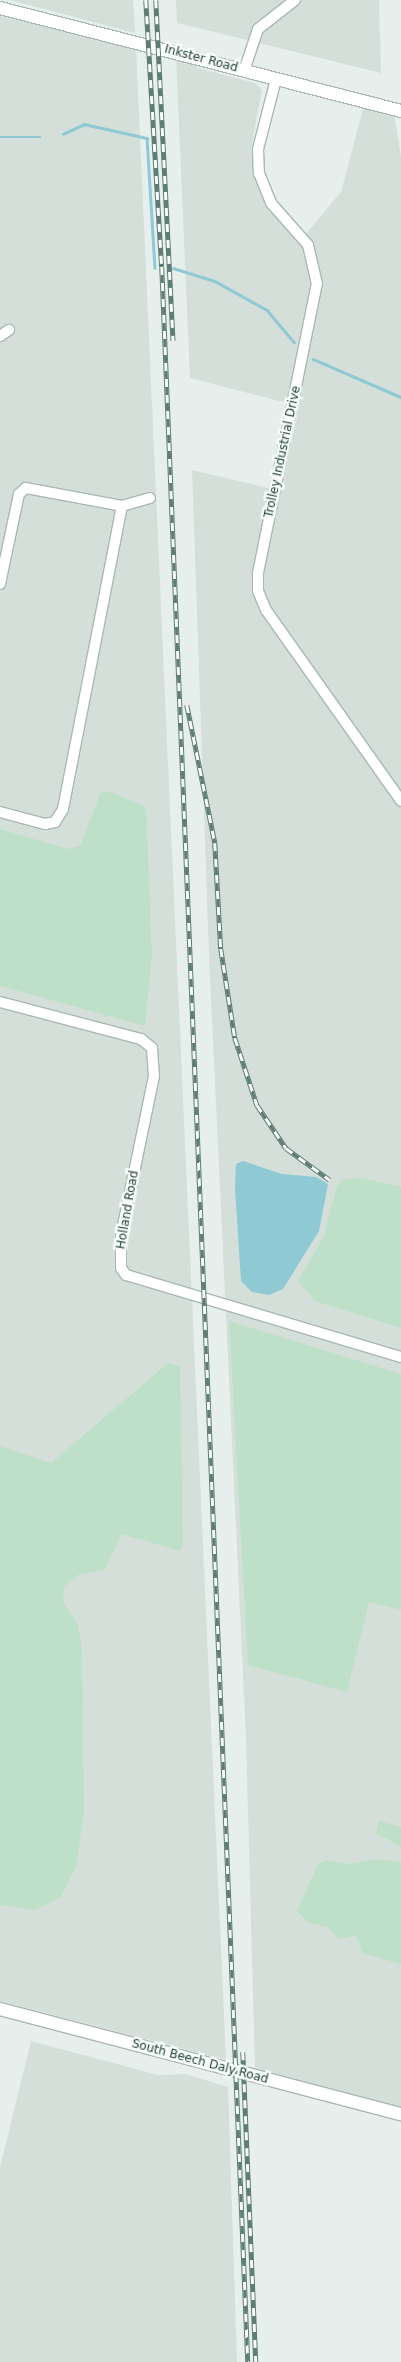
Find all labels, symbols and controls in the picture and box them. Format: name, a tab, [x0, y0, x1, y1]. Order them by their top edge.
street label: Inkster Road	[163, 42, 239, 76]
street label: Trolley Industrial Drive	[262, 385, 304, 519]
street label: Holland Road	[114, 1170, 142, 1250]
street label: South Beech Daly Road	[130, 2037, 270, 2087]

